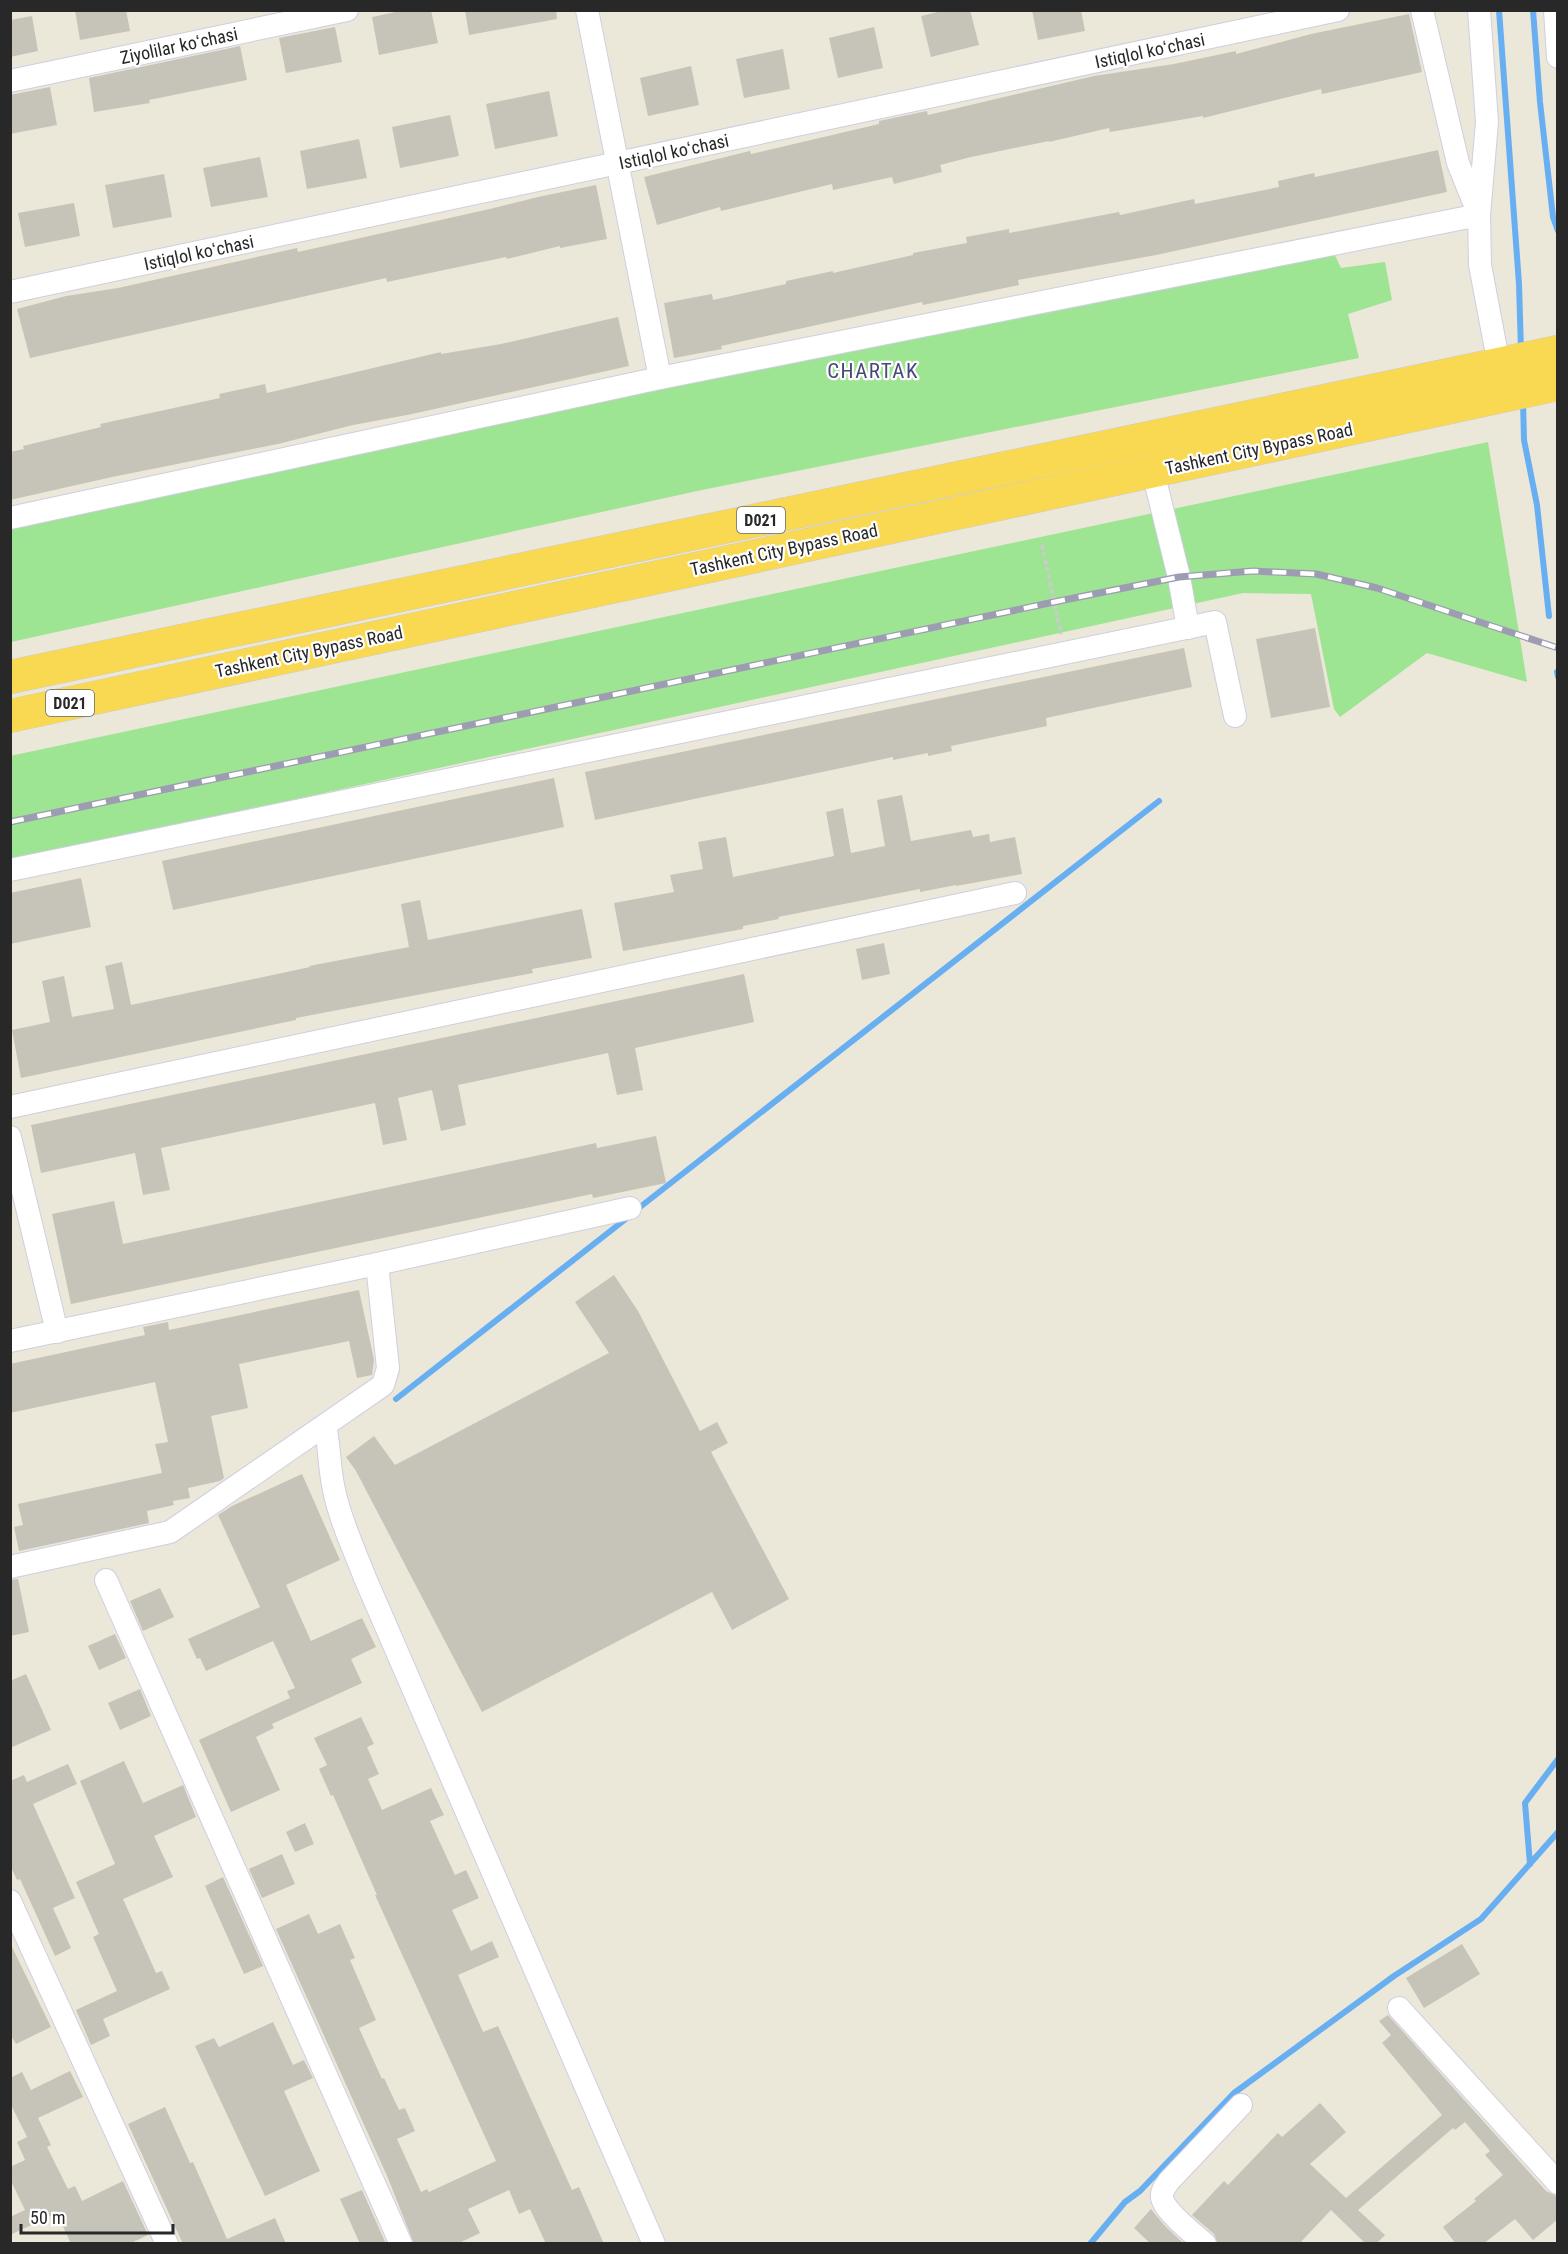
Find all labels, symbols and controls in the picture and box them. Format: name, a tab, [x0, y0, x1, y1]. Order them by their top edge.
street label: Ziyolilar koʻchasi	[118, 23, 240, 68]
street label: Istiqlol koʻchasi	[1093, 29, 1207, 72]
street label: Istiqlol koʻchasi	[617, 130, 731, 173]
street label: Istiqlol koʻchasi	[142, 231, 256, 274]
district label: CHARTAK	[827, 359, 919, 383]
street label: Tashkent City Bypass Road	[1163, 418, 1355, 479]
road number: D021	[737, 507, 785, 533]
street label: Tashkent City Bypass Road	[688, 519, 880, 580]
street label: Tashkent City Bypass Road	[213, 621, 405, 682]
road number: D021	[46, 690, 94, 716]
scale bar	[21, 2197, 172, 2235]
text: 50 m	[30, 2207, 65, 2228]

